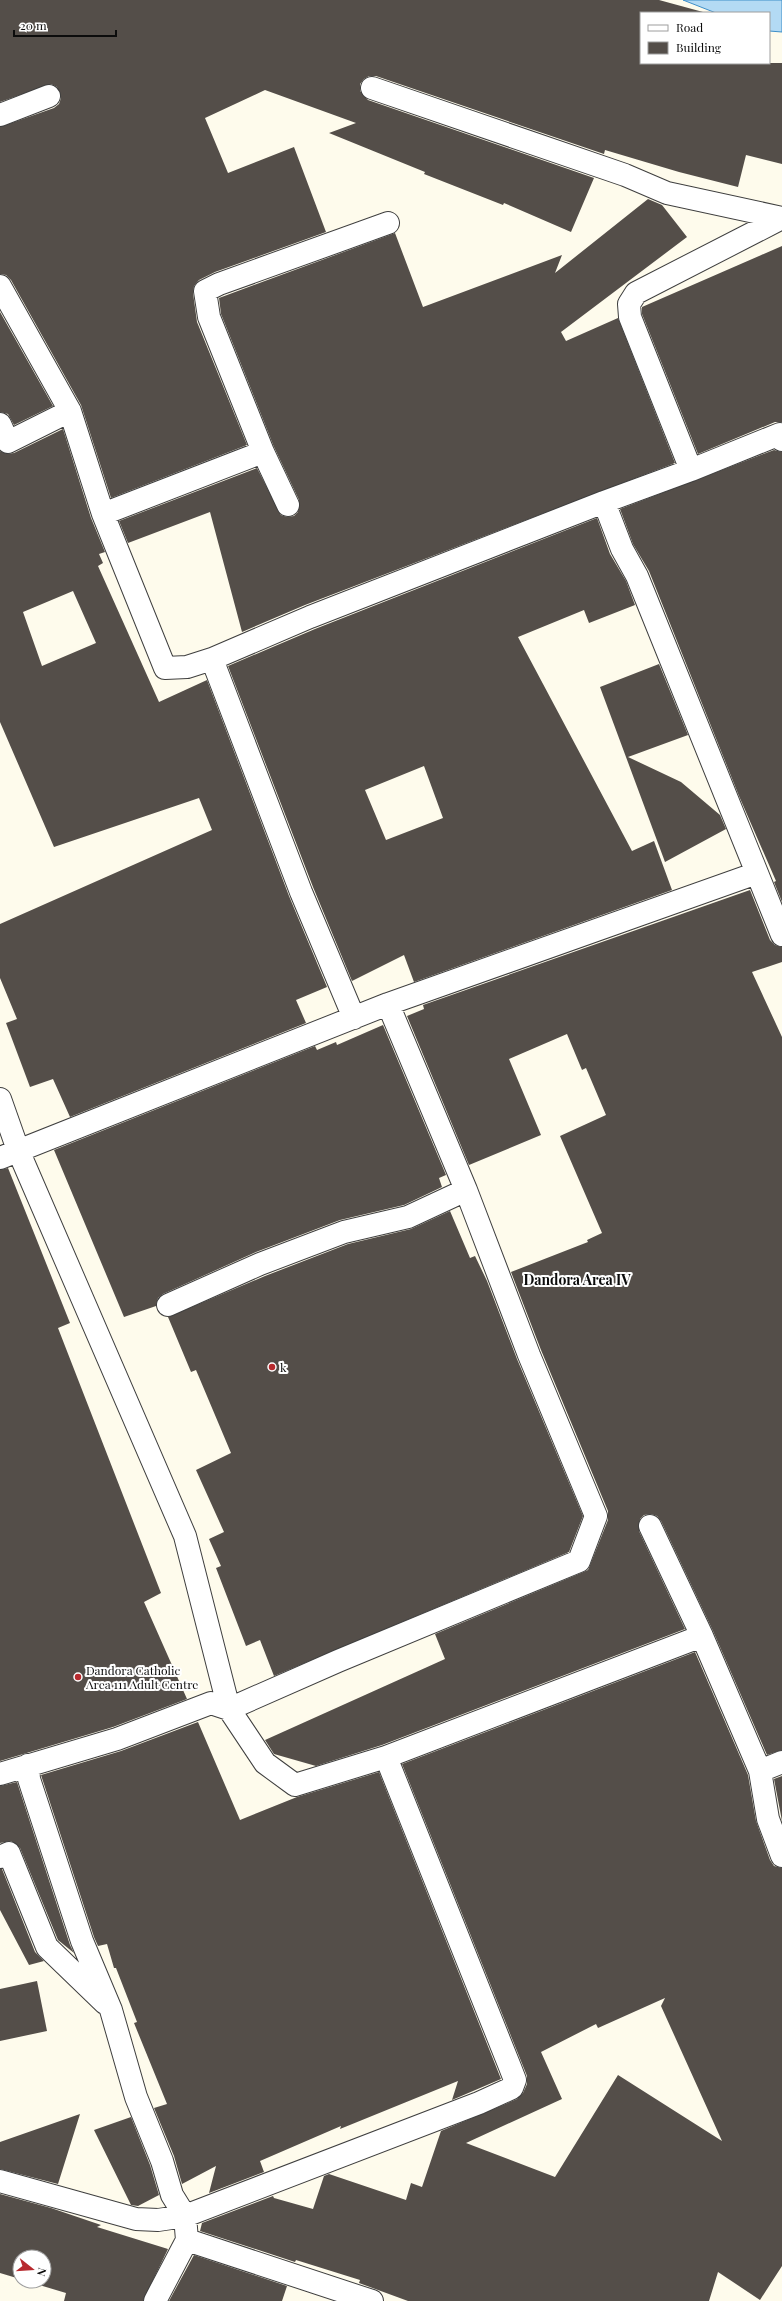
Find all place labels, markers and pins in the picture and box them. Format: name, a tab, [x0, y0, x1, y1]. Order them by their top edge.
place label: k	[280, 1359, 287, 1375]
marker: k	[267, 1362, 277, 1372]
place label: Dandora Catholic Area 111 Adult Centre	[85, 1662, 198, 1692]
marker: Dandora Catholic Area 111 Adult Centre	[73, 1672, 83, 1682]

